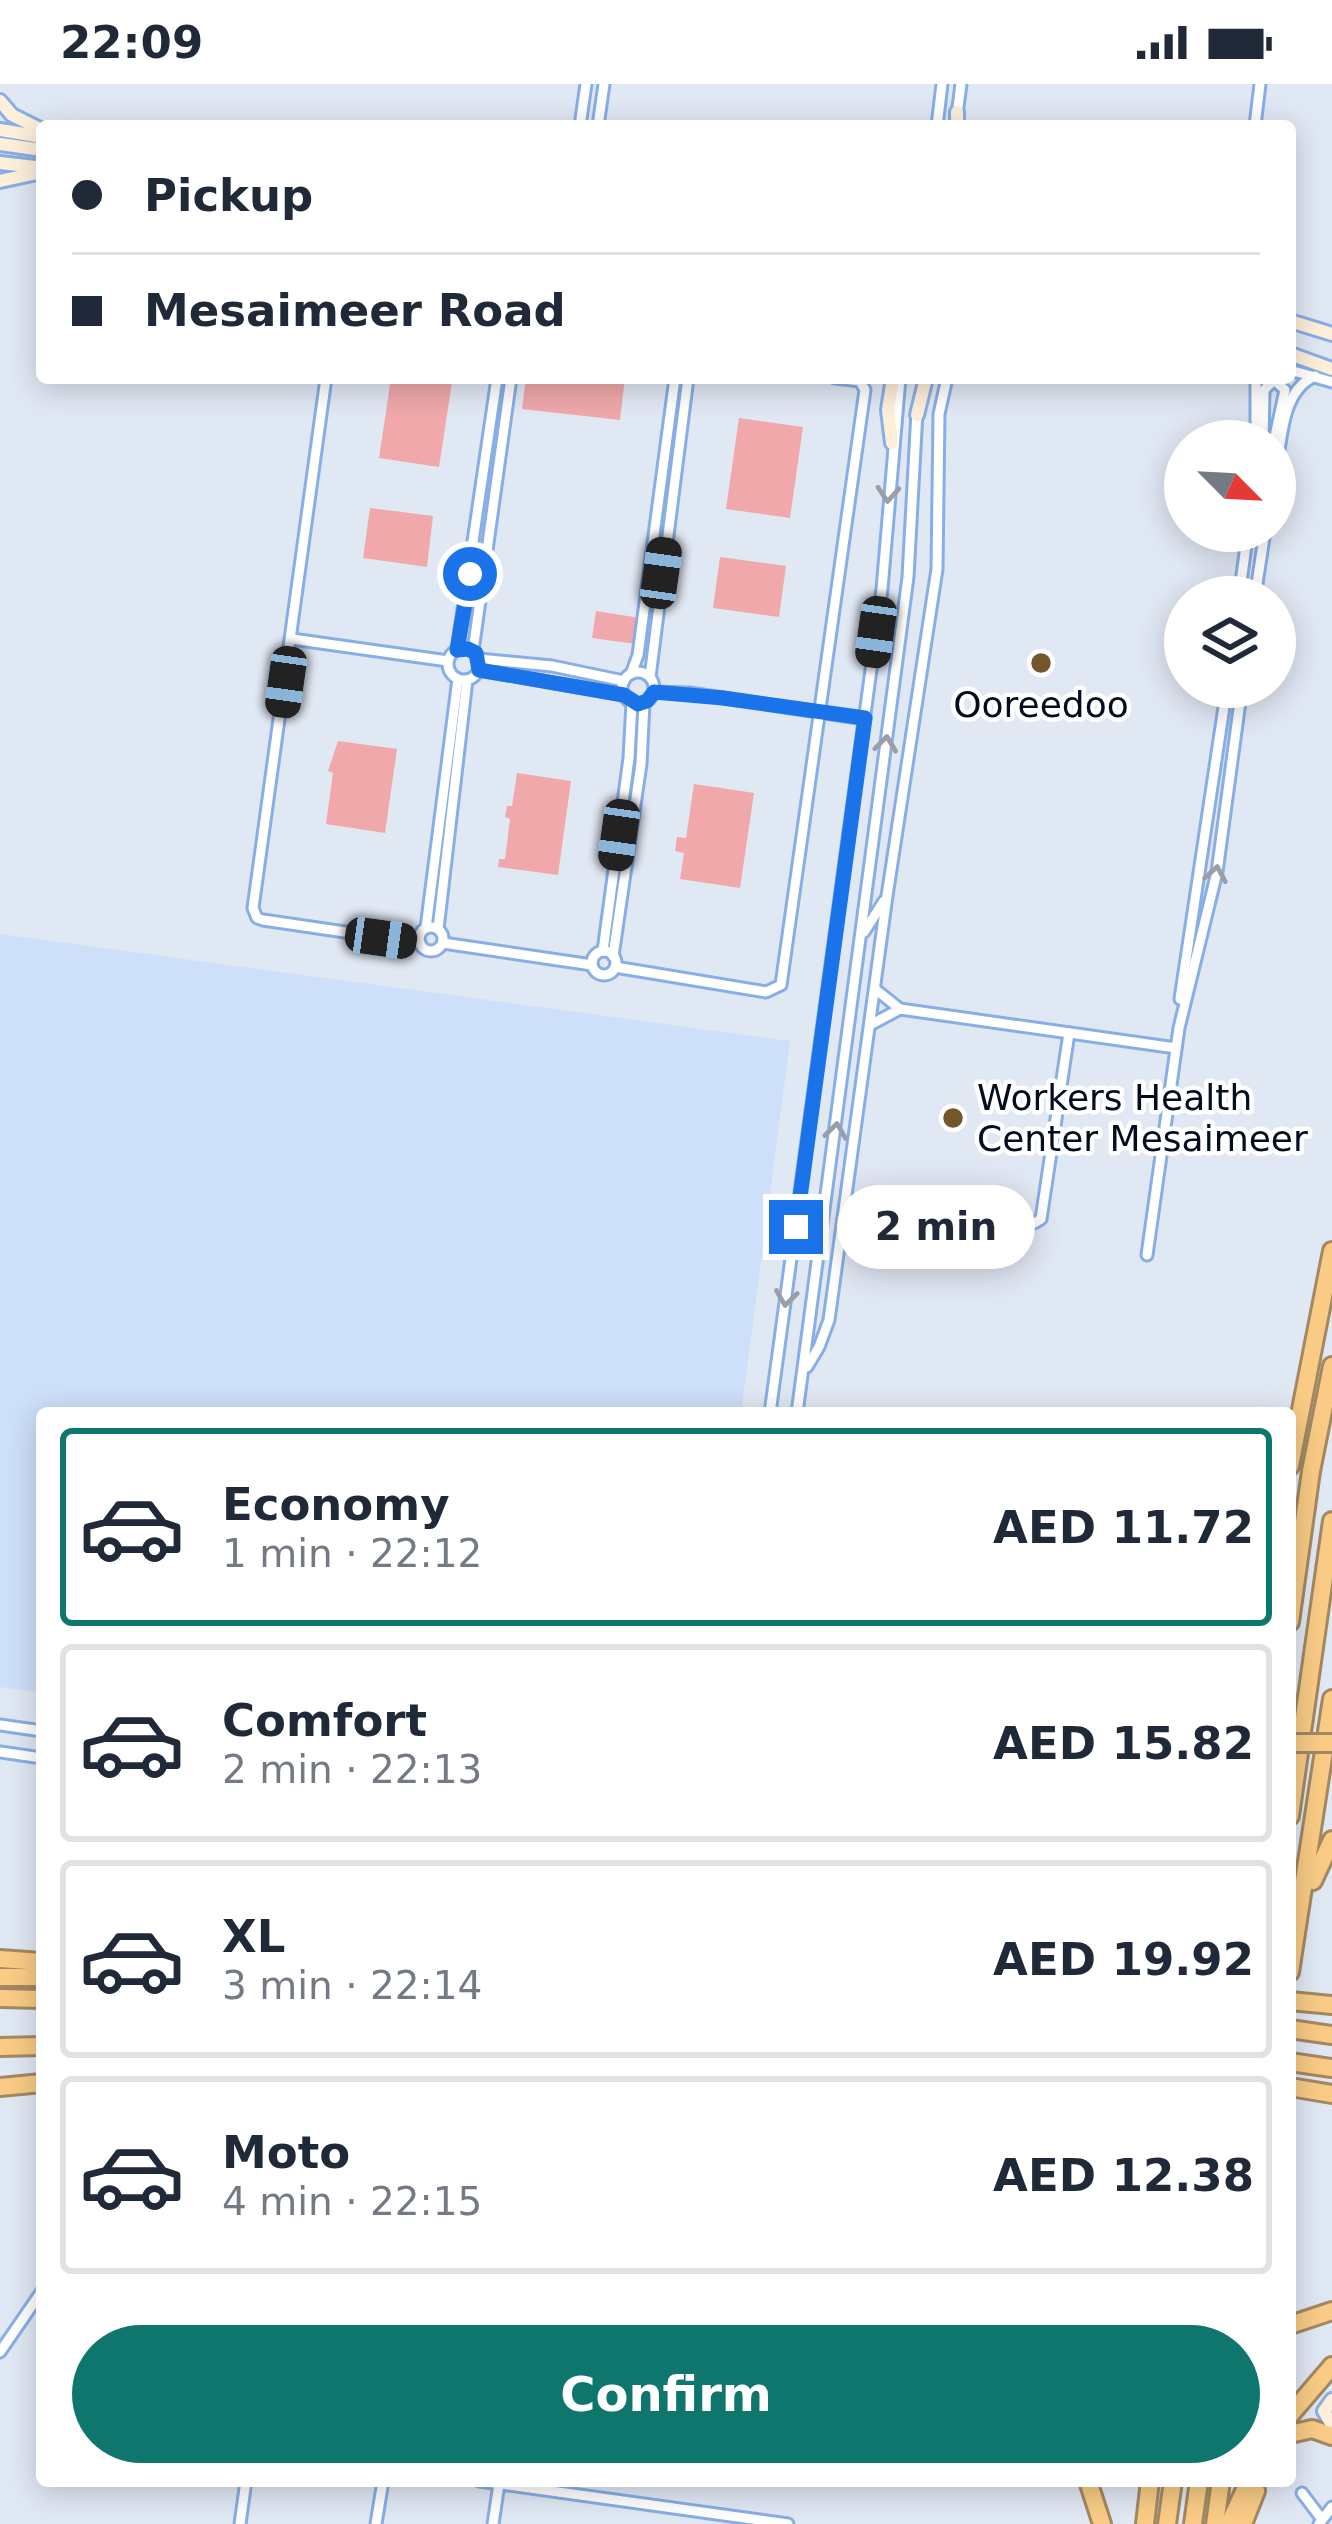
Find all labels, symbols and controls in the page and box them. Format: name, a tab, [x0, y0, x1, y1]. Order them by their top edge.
text: 22:09	[60, 16, 203, 69]
text: Pickup	[144, 169, 313, 222]
text: Mesaimeer Road	[144, 284, 566, 337]
north arrow	[1164, 420, 1296, 552]
map controls	[1164, 420, 1296, 708]
one-way arrow	[876, 485, 902, 504]
car	[638, 535, 684, 611]
route start	[443, 547, 497, 601]
button: layers	[1164, 576, 1296, 708]
car	[853, 594, 899, 670]
car	[263, 644, 309, 720]
marker: Ooreedoo	[1028, 650, 1054, 676]
place label: Ooreedoo	[953, 684, 1129, 725]
one-way arrow	[873, 734, 899, 754]
car	[596, 797, 642, 873]
one-way arrow	[1202, 864, 1227, 884]
car	[343, 915, 419, 961]
place label: Workers Health Center Mesaimeer	[977, 1077, 1308, 1159]
marker: Workers Health Center Mesaimeer	[940, 1105, 966, 1131]
one-way arrow	[822, 1121, 848, 1140]
callout: 2 min	[838, 1185, 1036, 1269]
route end	[769, 1200, 823, 1254]
text: 2 min	[875, 1204, 997, 1249]
one-way arrow	[774, 1288, 800, 1307]
icon: car	[78, 1473, 186, 1581]
text: Economy	[222, 1478, 450, 1531]
text: AED 11.72	[993, 1501, 1254, 1554]
text: 1 min · 22:12	[222, 1531, 482, 1576]
icon: car	[78, 1689, 186, 1797]
text: Comfort	[222, 1694, 427, 1747]
text: AED 15.82	[993, 1717, 1254, 1770]
text: 2 min · 22:13	[222, 1747, 482, 1792]
icon: car	[78, 1905, 186, 2013]
text: XL	[222, 1910, 285, 1963]
text: AED 19.92	[993, 1933, 1254, 1986]
text: 3 min · 22:14	[222, 1963, 482, 2008]
icon: car	[78, 2121, 186, 2229]
text: Moto	[222, 2126, 350, 2179]
text: AED 12.38	[993, 2149, 1254, 2202]
text: 4 min · 22:15	[222, 2179, 482, 2224]
button: Confirm	[72, 2325, 1260, 2463]

